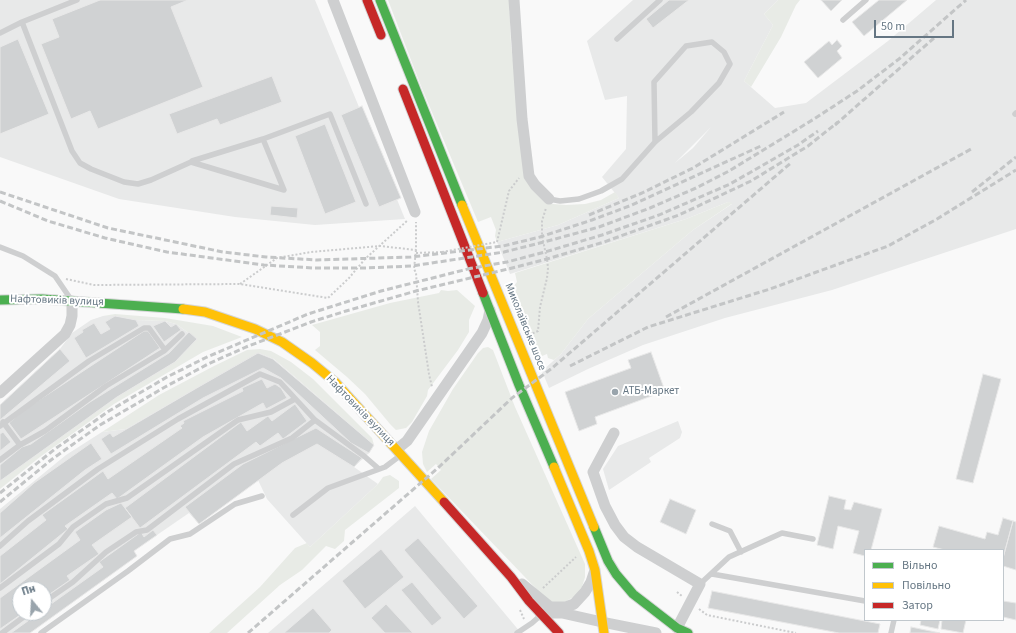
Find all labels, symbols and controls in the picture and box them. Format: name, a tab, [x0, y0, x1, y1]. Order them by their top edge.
scale bar	[876, 12, 956, 38]
text: 50 m	[881, 18, 905, 35]
street label: Миколаївське шосе	[501, 281, 549, 373]
street label: Нафтовиків вулиця	[10, 293, 104, 309]
street label: Нафтовиків вулиця	[323, 373, 397, 449]
place label: АТБ-Маркет	[623, 385, 679, 399]
marker: АТБ-Маркет	[610, 387, 620, 397]
legend	[864, 549, 1004, 621]
text: Вільно	[902, 557, 938, 574]
text: Повільно	[902, 577, 951, 594]
north arrow	[12, 581, 52, 621]
text: Пн	[20, 581, 37, 599]
text: Затор	[902, 597, 933, 614]

